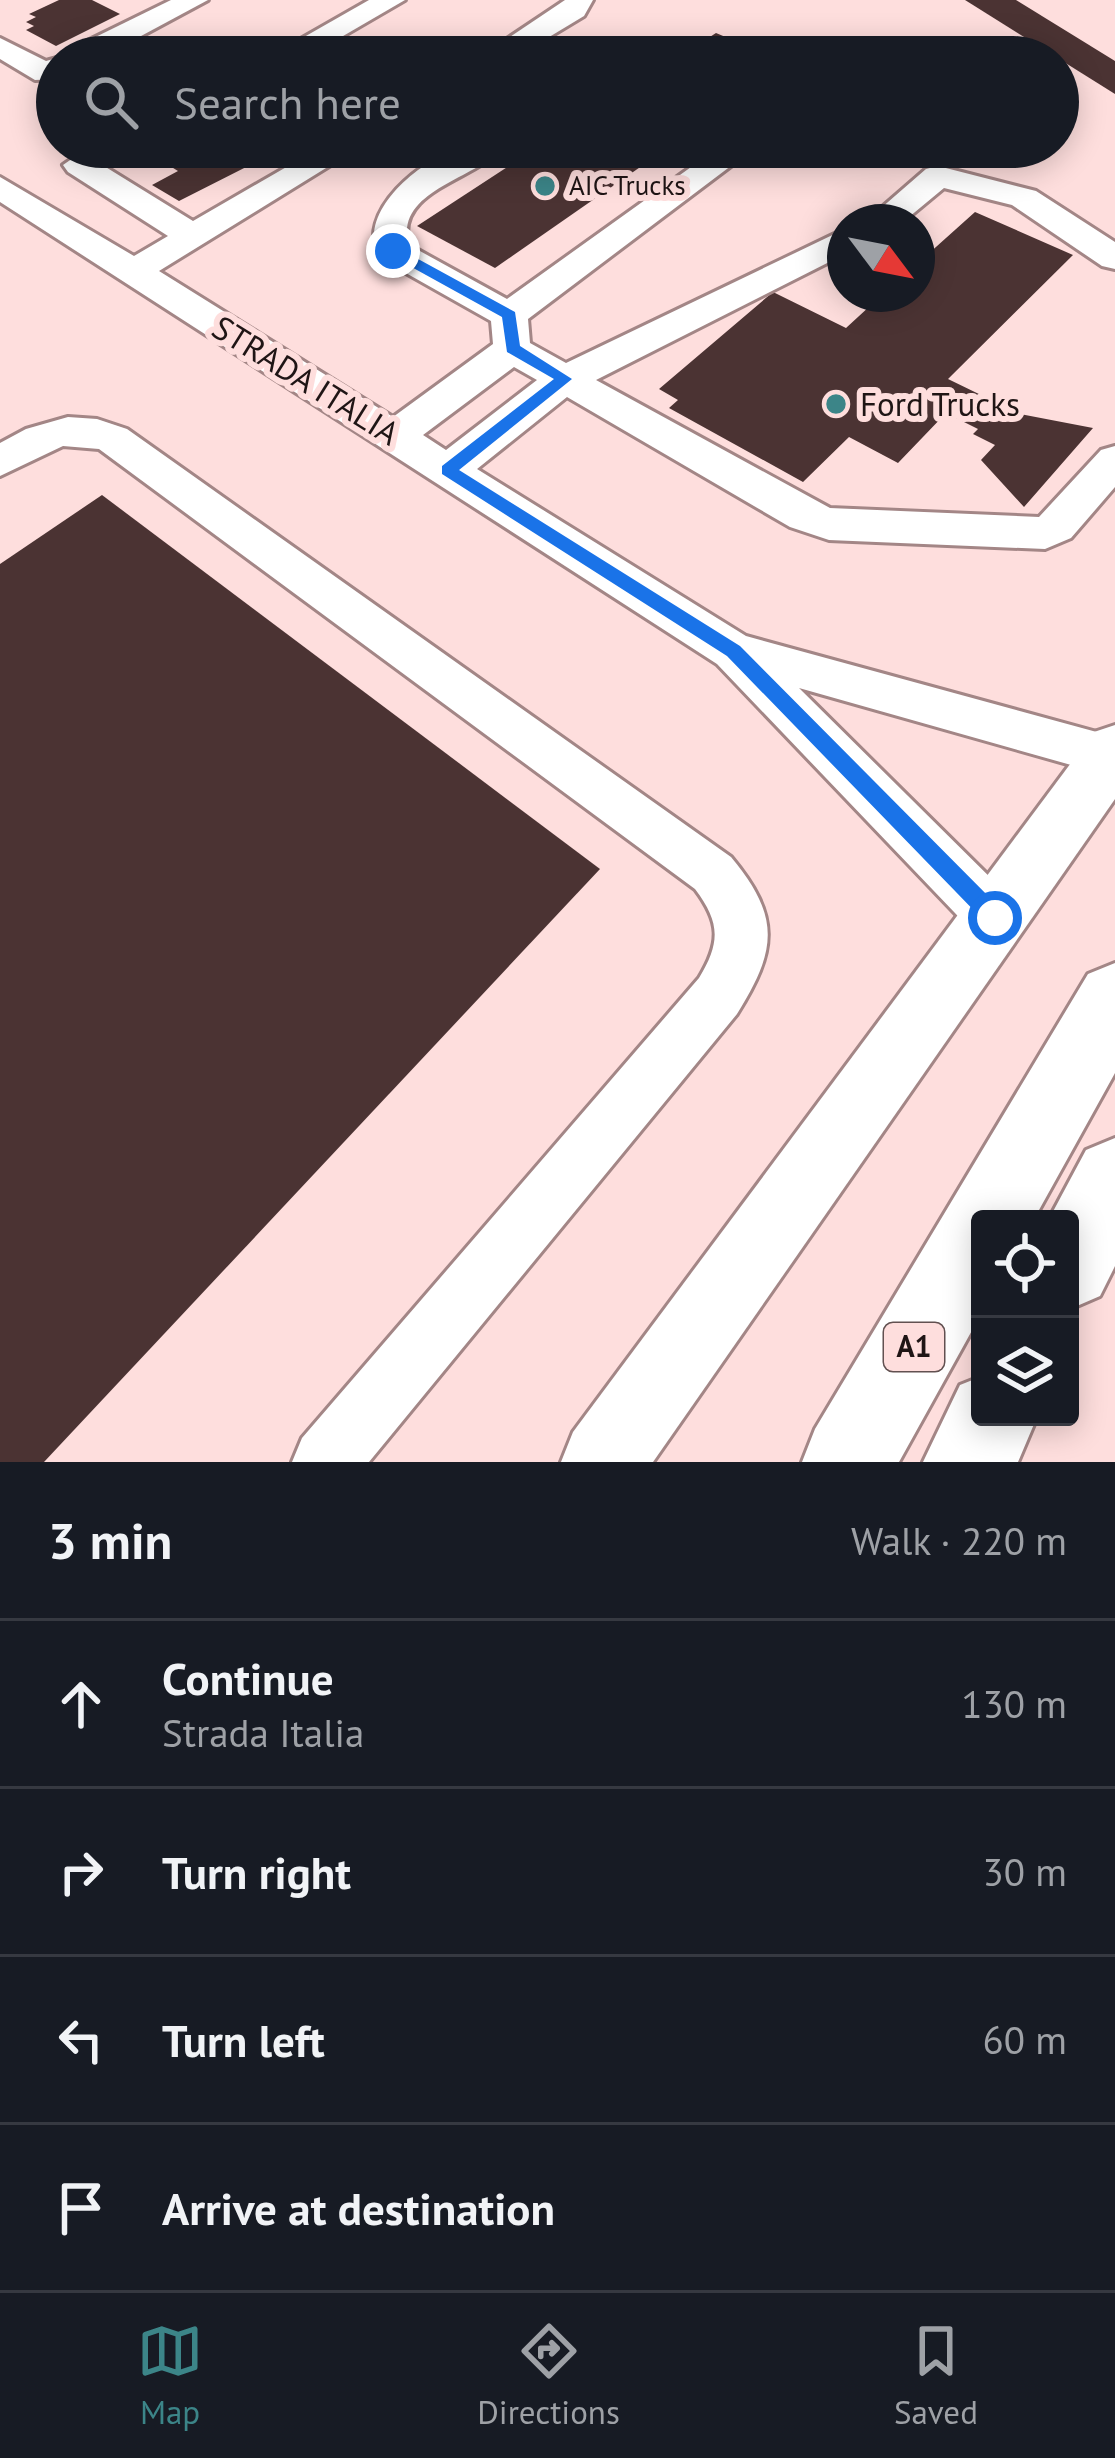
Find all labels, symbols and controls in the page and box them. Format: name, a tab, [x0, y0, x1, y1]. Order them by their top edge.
search box	[36, 36, 1079, 168]
icon: search	[78, 69, 144, 135]
text: Search here	[174, 73, 401, 131]
place label: AIC Trucks	[569, 168, 686, 202]
marker: AIC Trucks	[532, 173, 558, 199]
north arrow	[827, 204, 935, 312]
route end	[366, 224, 420, 278]
street label: STRADA ITALIA	[205, 305, 408, 454]
place label: Ford Trucks	[860, 382, 1020, 425]
marker: Ford Trucks	[823, 391, 849, 417]
route start	[968, 891, 1022, 945]
map controls	[971, 1210, 1079, 1426]
button: locate	[971, 1210, 1079, 1318]
button: layers	[971, 1318, 1079, 1426]
road number: A1	[884, 1323, 944, 1371]
text: 3 min	[48, 1507, 172, 1573]
text: Walk · 220 m	[851, 1515, 1067, 1566]
text: Continue	[162, 1649, 334, 1707]
icon: ahead	[48, 1671, 114, 1737]
text: 130 m	[961, 1678, 1067, 1729]
text: Strada Italia	[162, 1707, 364, 1758]
icon: right	[48, 1839, 114, 1905]
text: Turn right	[162, 1843, 351, 1901]
text: 30 m	[982, 1846, 1067, 1897]
icon: left	[48, 2007, 114, 2073]
text: Turn left	[162, 2011, 325, 2069]
text: 60 m	[982, 2014, 1067, 2065]
icon: arrive	[48, 2175, 114, 2241]
text: Arrive at destination	[162, 2179, 555, 2237]
tab: Map	[137, 2318, 203, 2433]
tab: Directions	[477, 2318, 620, 2433]
tab: Saved	[894, 2318, 978, 2433]

